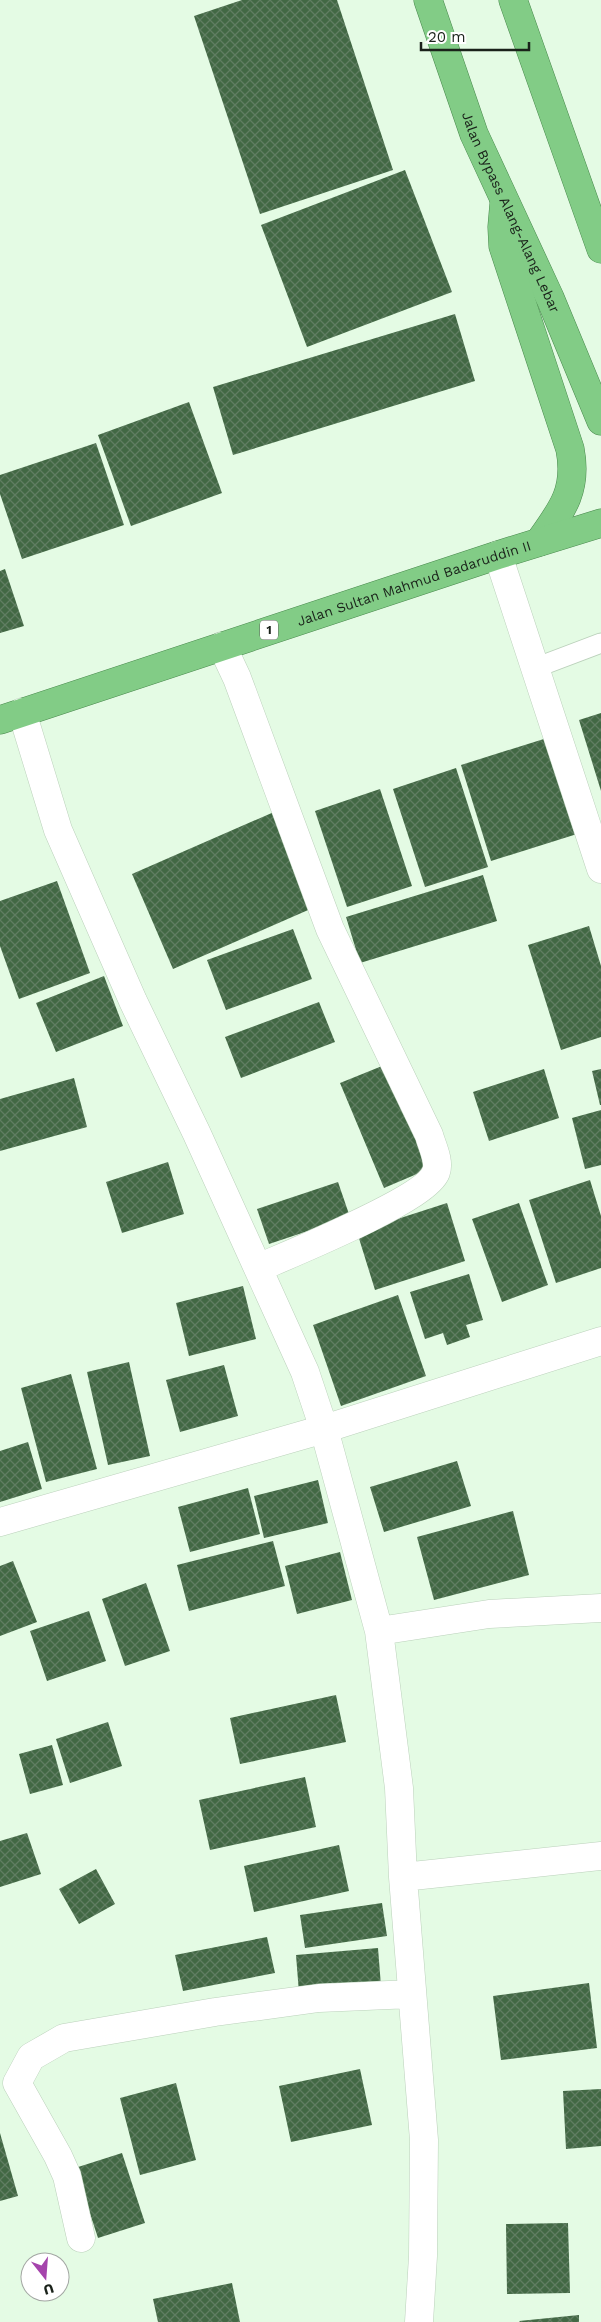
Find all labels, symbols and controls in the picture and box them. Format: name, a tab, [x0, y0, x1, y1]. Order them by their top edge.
scale bar	[421, 20, 528, 52]
text: 20 m	[428, 28, 466, 46]
street label: Jalan Bypass Alang-Alang Lebar	[459, 109, 563, 315]
street label: Jalan Sultan Mahmud Badaruddin II	[295, 537, 533, 629]
road number: 1	[260, 620, 278, 640]
north arrow	[20, 2252, 70, 2302]
text: U	[42, 2280, 56, 2299]

